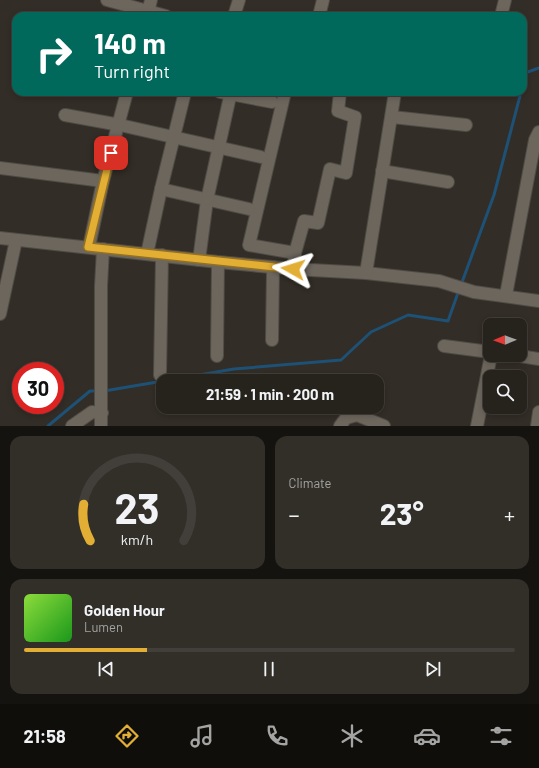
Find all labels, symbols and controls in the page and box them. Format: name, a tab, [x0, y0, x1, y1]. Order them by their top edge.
text: 140 m	[94, 26, 166, 60]
icon: right	[28, 28, 80, 80]
text: Turn right	[94, 60, 170, 82]
pin	[94, 136, 128, 170]
icon: arrive	[100, 142, 122, 164]
position arrow	[272, 248, 314, 290]
north arrow	[483, 318, 527, 362]
map controls	[483, 318, 527, 414]
speed limit sign: 30	[12, 362, 64, 414]
button: search	[483, 370, 527, 414]
text: 21:59 · 1 min · 200 m	[206, 385, 334, 403]
text: Climate	[289, 475, 332, 491]
text: 23	[115, 481, 160, 531]
text: 23°	[380, 495, 424, 531]
text: −	[289, 501, 300, 527]
text: +	[504, 501, 515, 527]
text: km/h	[121, 530, 153, 547]
text: Golden Hour	[84, 601, 165, 619]
text: Lumen	[84, 619, 123, 635]
icon: previous	[95, 658, 117, 680]
icon: pause	[258, 658, 280, 680]
icon: next	[422, 658, 444, 680]
icon: directions	[113, 722, 141, 750]
icon: music	[188, 722, 216, 750]
icon: phone	[263, 722, 291, 750]
icon: climate	[338, 722, 366, 750]
icon: car	[413, 722, 441, 750]
icon: filters	[487, 722, 515, 750]
text: 21:58	[23, 725, 66, 747]

